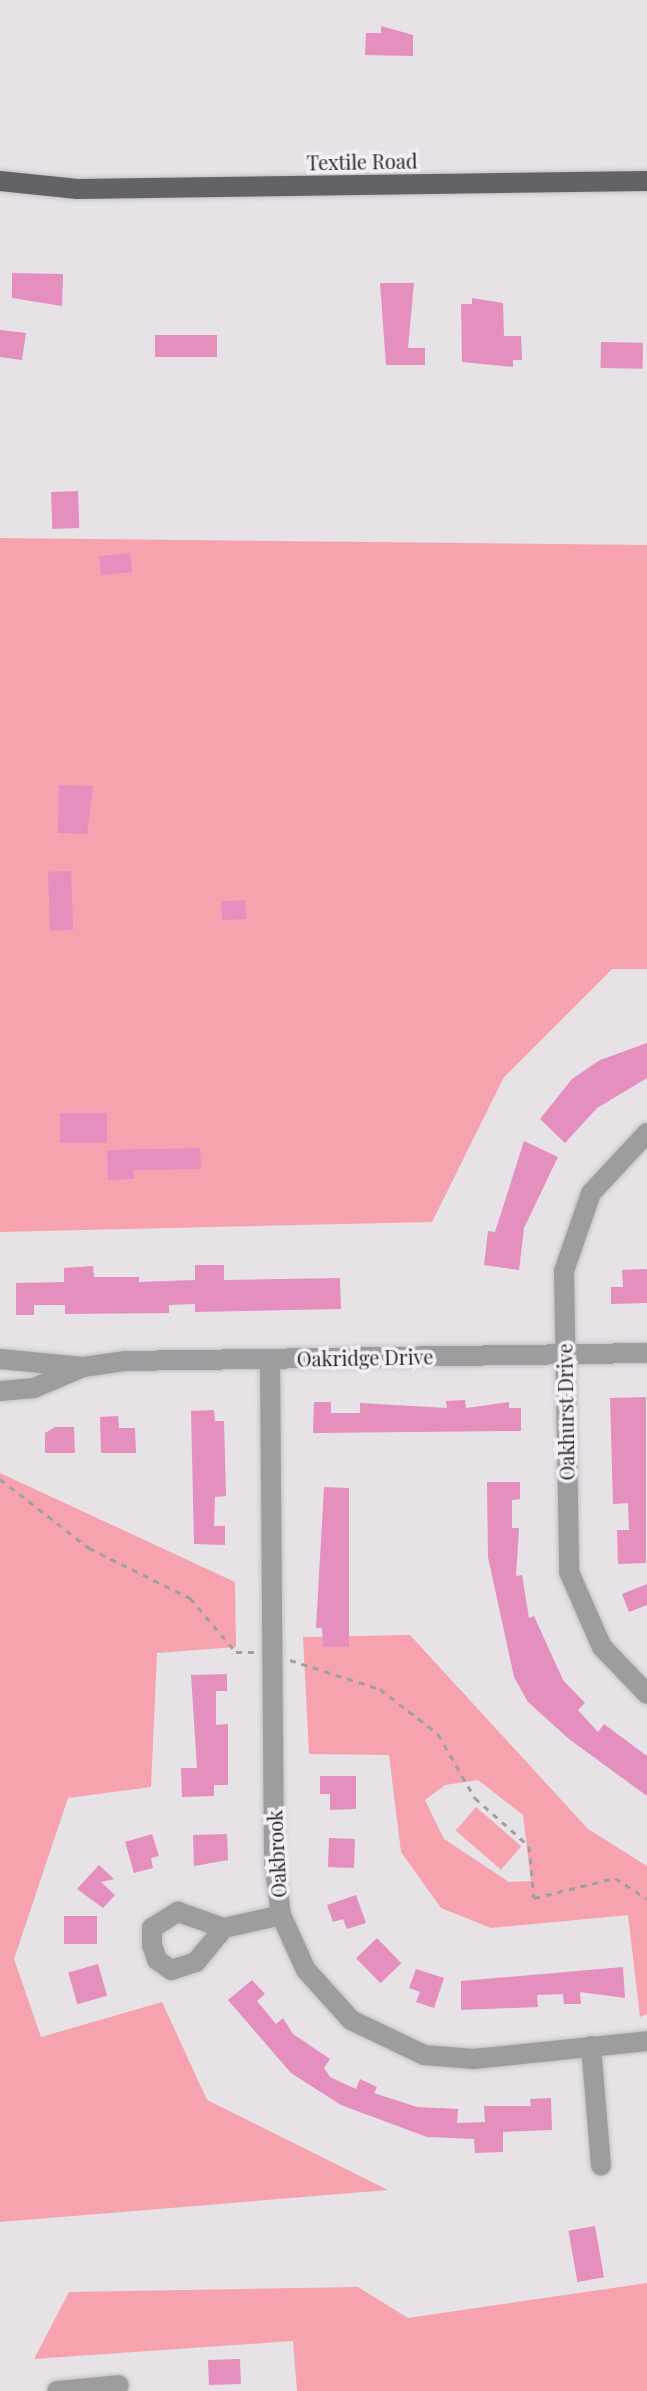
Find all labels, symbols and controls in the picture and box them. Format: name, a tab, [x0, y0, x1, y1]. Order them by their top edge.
street label: Textile Road	[306, 148, 418, 174]
street label: Oakhurst Drive	[552, 1343, 578, 1481]
street label: Oakridge Drive	[297, 1344, 433, 1370]
street label: Oakbrook	[262, 1810, 290, 1898]

